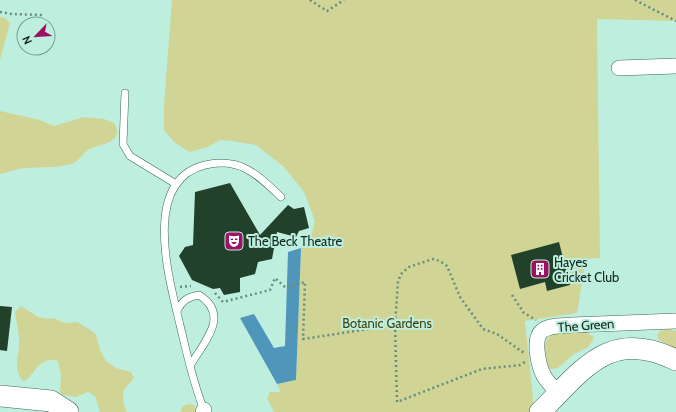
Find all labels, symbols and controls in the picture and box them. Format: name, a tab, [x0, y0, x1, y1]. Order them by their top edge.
north arrow	[16, 16, 56, 56]
text: N	[19, 34, 35, 47]
theatre icon: The Beck Theatre	[223, 230, 245, 252]
place label: The Beck Theatre	[248, 233, 343, 249]
place label: Hayes Cricket Club	[554, 254, 619, 285]
building icon: Hayes Cricket Club	[529, 258, 551, 280]
park label: Botanic Gardens	[342, 315, 432, 331]
street label: The Green	[557, 315, 615, 335]

